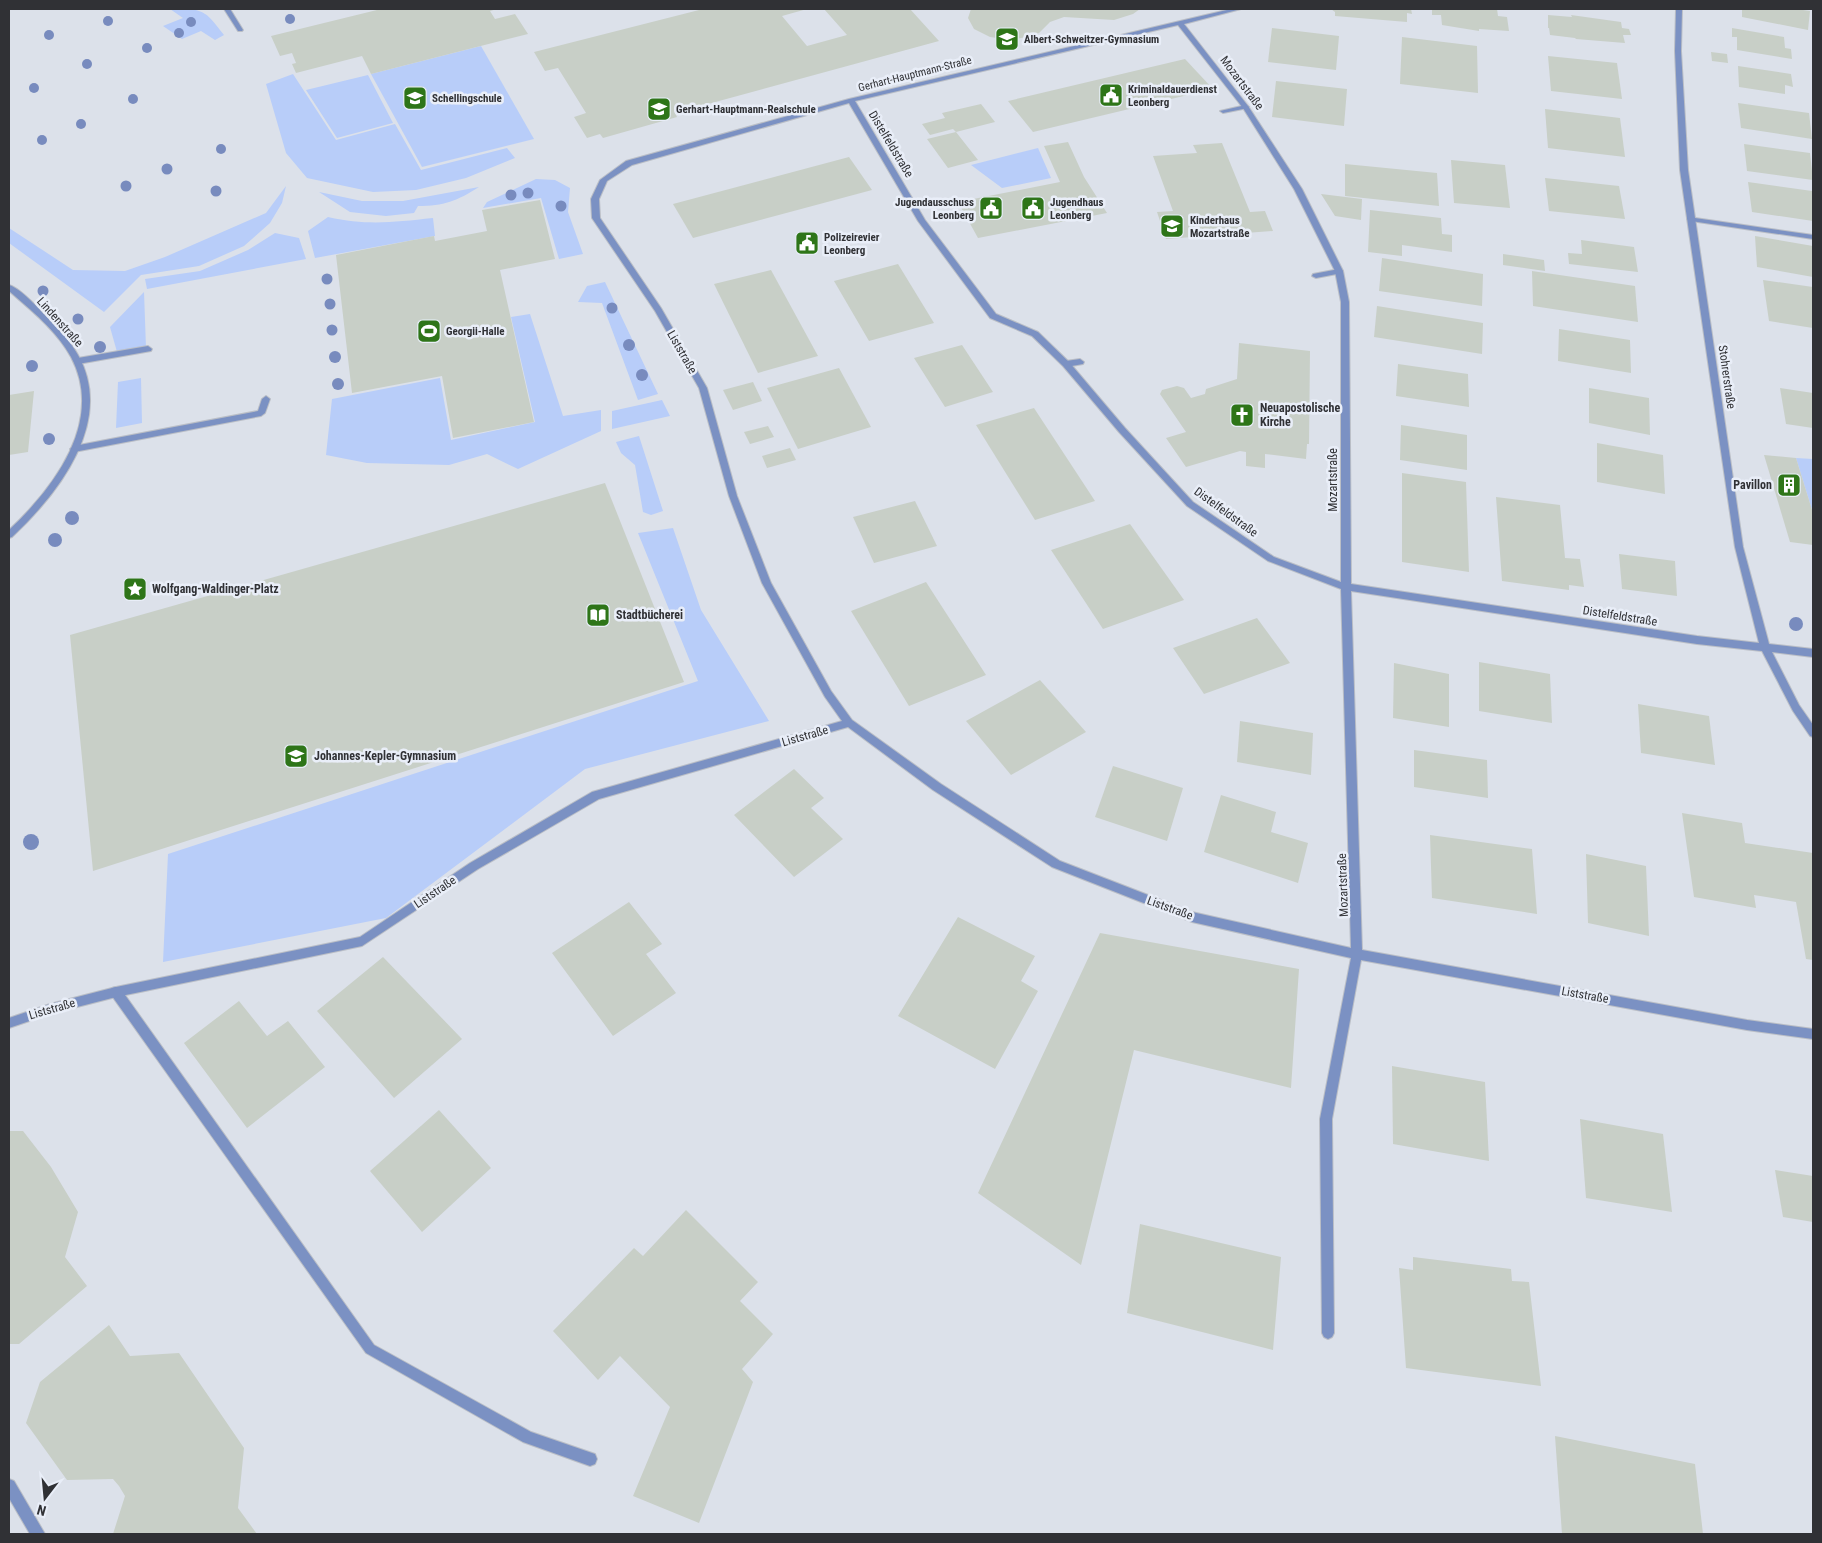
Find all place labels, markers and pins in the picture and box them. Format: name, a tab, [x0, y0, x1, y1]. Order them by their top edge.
school or university icon: Albert-Schweitzer-Gymnasium	[994, 26, 1020, 52]
place label: Albert-Schweitzer-Gymnasium	[1024, 33, 1159, 46]
public building icon: Kriminaldauerdienst Leonberg	[1098, 82, 1124, 108]
place label: Kriminaldauerdienst Leonberg	[1128, 83, 1218, 109]
school or university icon: Schellingschule	[402, 85, 428, 111]
place label: Schellingschule	[432, 92, 502, 105]
school or university icon: Gerhart-Hauptmann-Realschule	[646, 96, 672, 122]
place label: Gerhart-Hauptmann-Realschule	[676, 103, 816, 116]
public building icon: Jugendausschuss Leonberg	[978, 195, 1004, 221]
public building icon: Jugendhaus Leonberg	[1020, 195, 1046, 221]
place label: Jugendausschuss Leonberg	[895, 196, 974, 222]
place label: Jugendhaus Leonberg	[1050, 196, 1103, 222]
school or university icon: Kinderhaus Mozartstraße	[1159, 213, 1185, 239]
place label: Kinderhaus Mozartstraße	[1190, 214, 1250, 240]
public building icon: Polizeirevier Leonberg	[794, 230, 820, 256]
place label: Polizeirevier Leonberg	[824, 231, 880, 257]
sports icon: Georgii-Halle	[416, 318, 442, 344]
place label: Georgii-Halle	[446, 325, 505, 338]
place label: Neuapostolische Kirche	[1260, 401, 1340, 429]
church icon: Neuapostolische Kirche	[1229, 402, 1255, 428]
building icon: Pavillon	[1776, 472, 1802, 498]
place label: Pavillon	[1733, 478, 1772, 492]
place icon: Wolfgang-Waldinger-Platz	[122, 576, 148, 602]
place label: Wolfgang-Waldinger-Platz	[152, 582, 279, 596]
library icon: Stadtbücherei	[585, 602, 611, 628]
place label: Stadtbücherei	[616, 608, 683, 622]
school or university icon: Johannes-Kepler-Gymnasium	[283, 743, 309, 769]
place label: Johannes-Kepler-Gymnasium	[314, 749, 456, 763]

